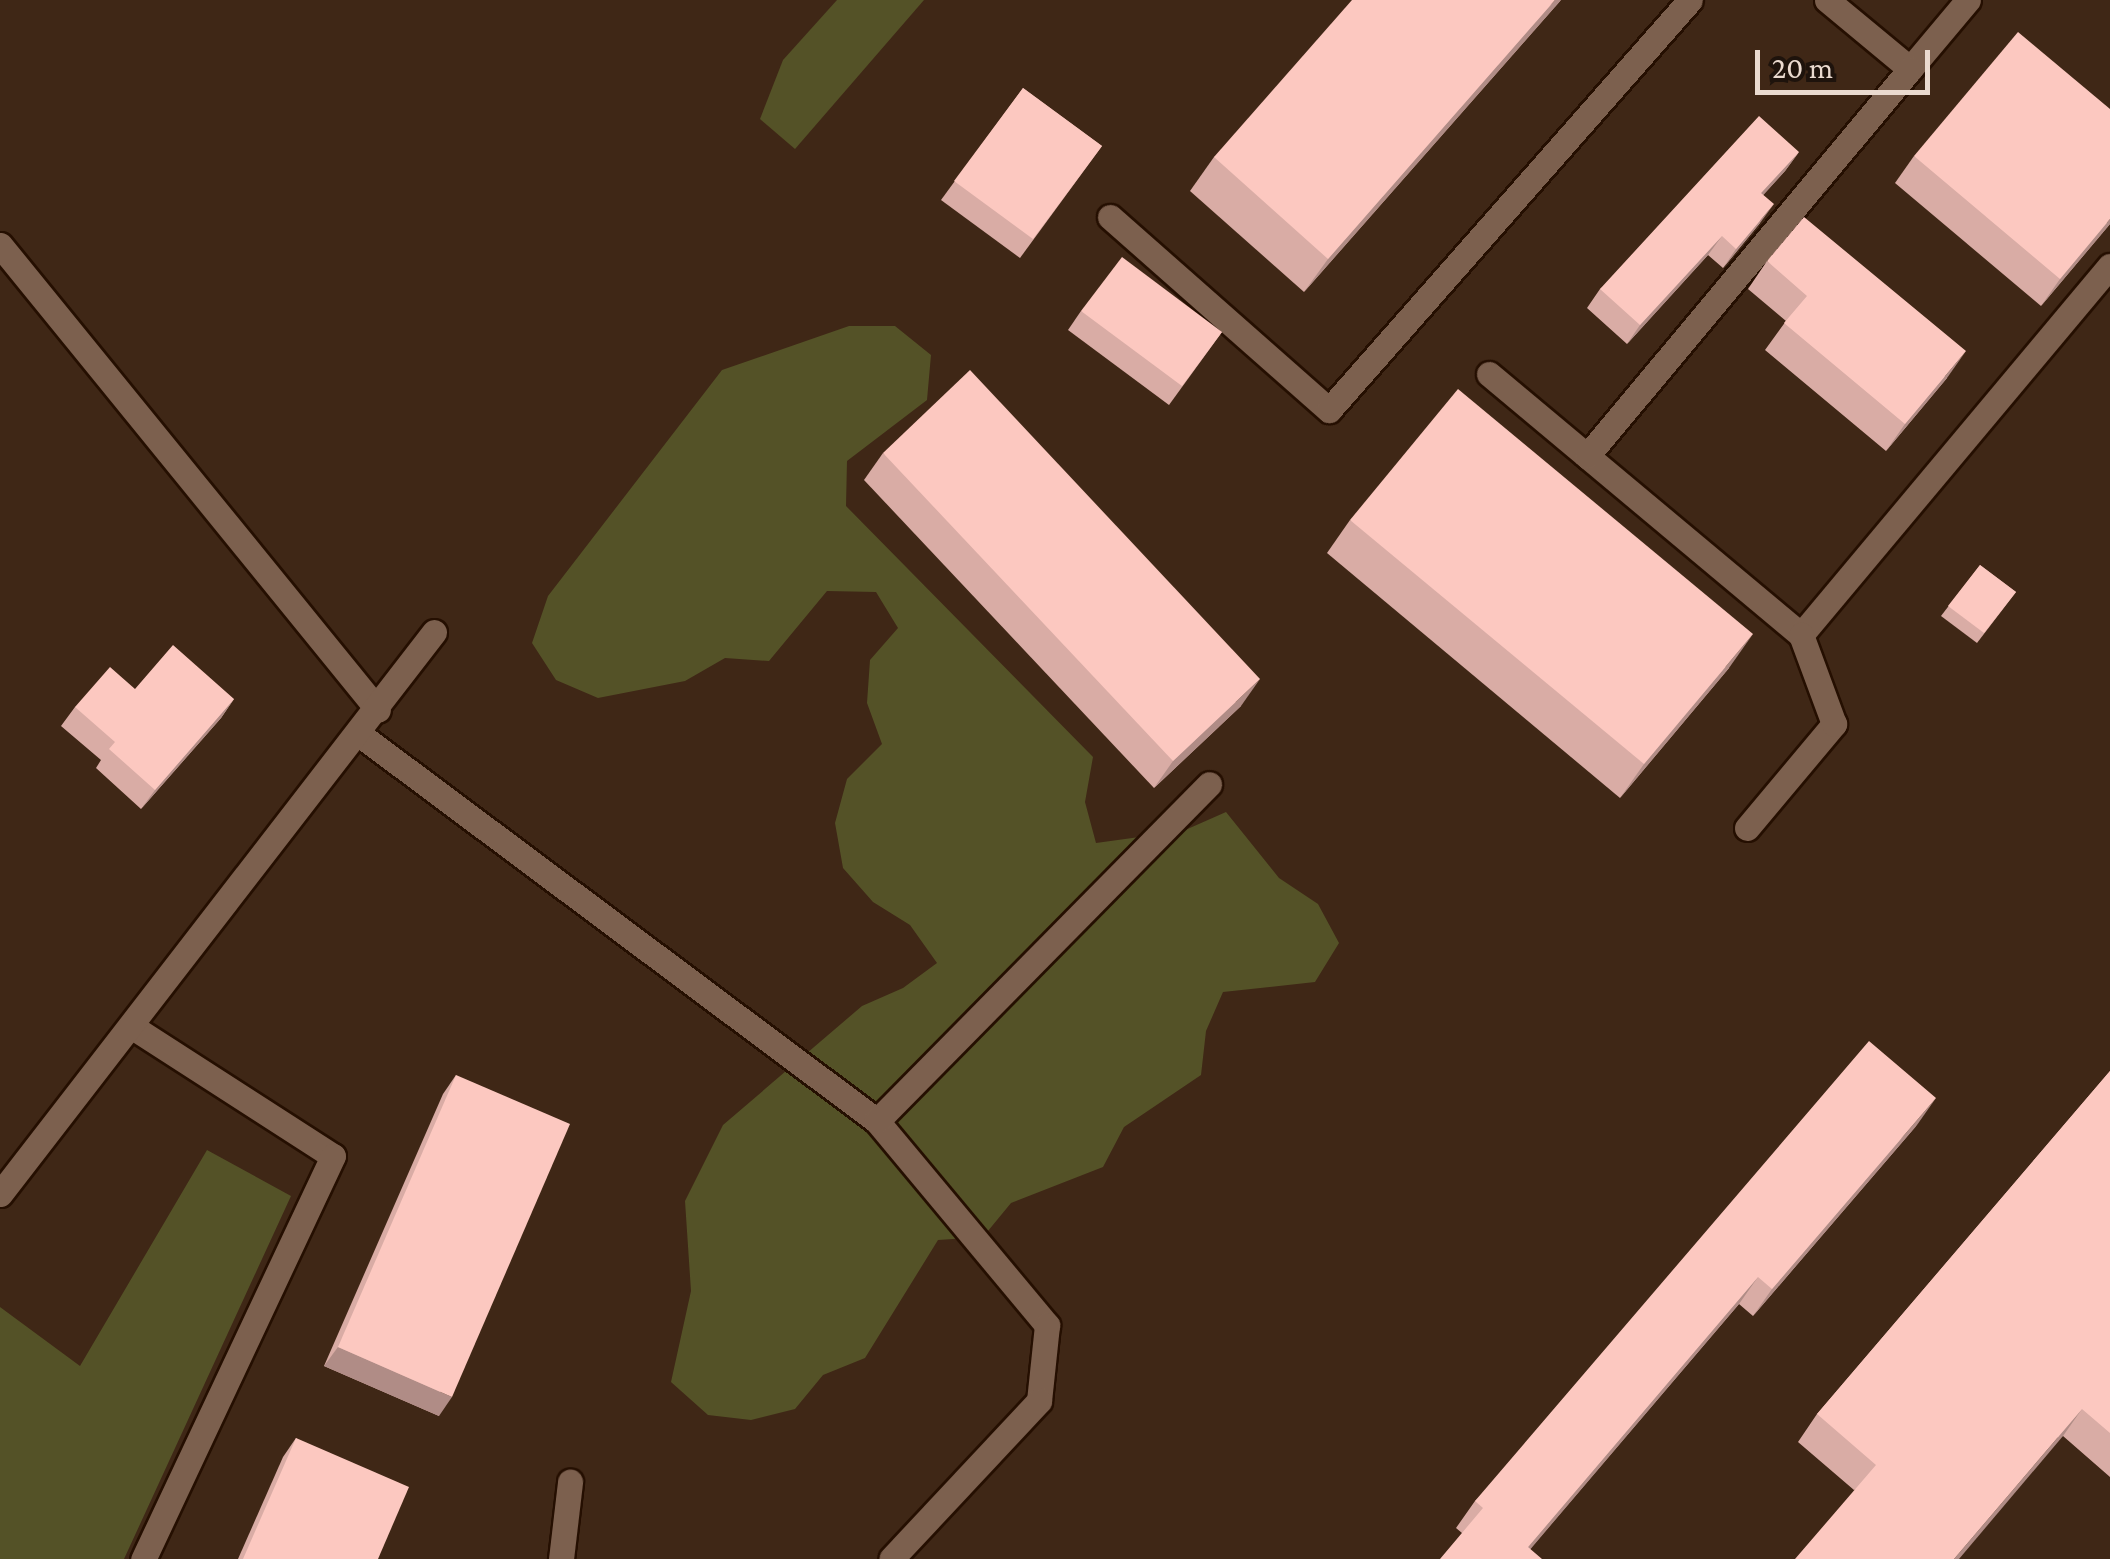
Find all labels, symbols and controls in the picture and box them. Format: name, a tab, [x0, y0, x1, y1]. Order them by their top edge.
scale bar	[1760, 30, 1935, 92]
text: 20 m	[1772, 51, 1833, 84]

